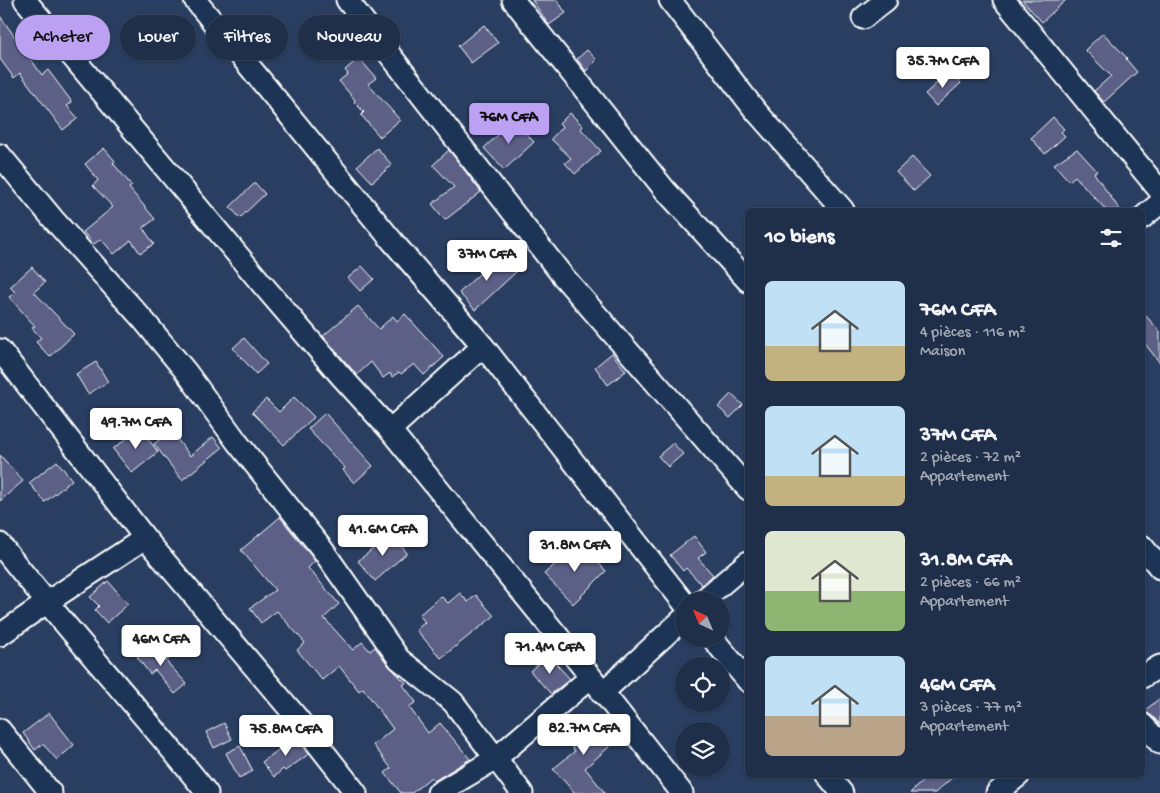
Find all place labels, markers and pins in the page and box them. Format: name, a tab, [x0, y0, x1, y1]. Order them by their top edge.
pin: 35.7M CFA	[886, 46, 1000, 89]
pin: 76M CFA	[463, 102, 555, 145]
pin: 37M CFA	[441, 240, 533, 282]
pin: 49.7M CFA	[79, 408, 193, 450]
pin: 41.6M CFA	[326, 514, 440, 557]
pin: 31.8M CFA	[518, 530, 632, 573]
pin: 46M CFA	[115, 624, 207, 667]
pin: 71.4M CFA	[493, 632, 607, 675]
pin: 75.8M CFA	[229, 714, 343, 757]
pin: 82.7M CFA	[527, 714, 641, 756]

